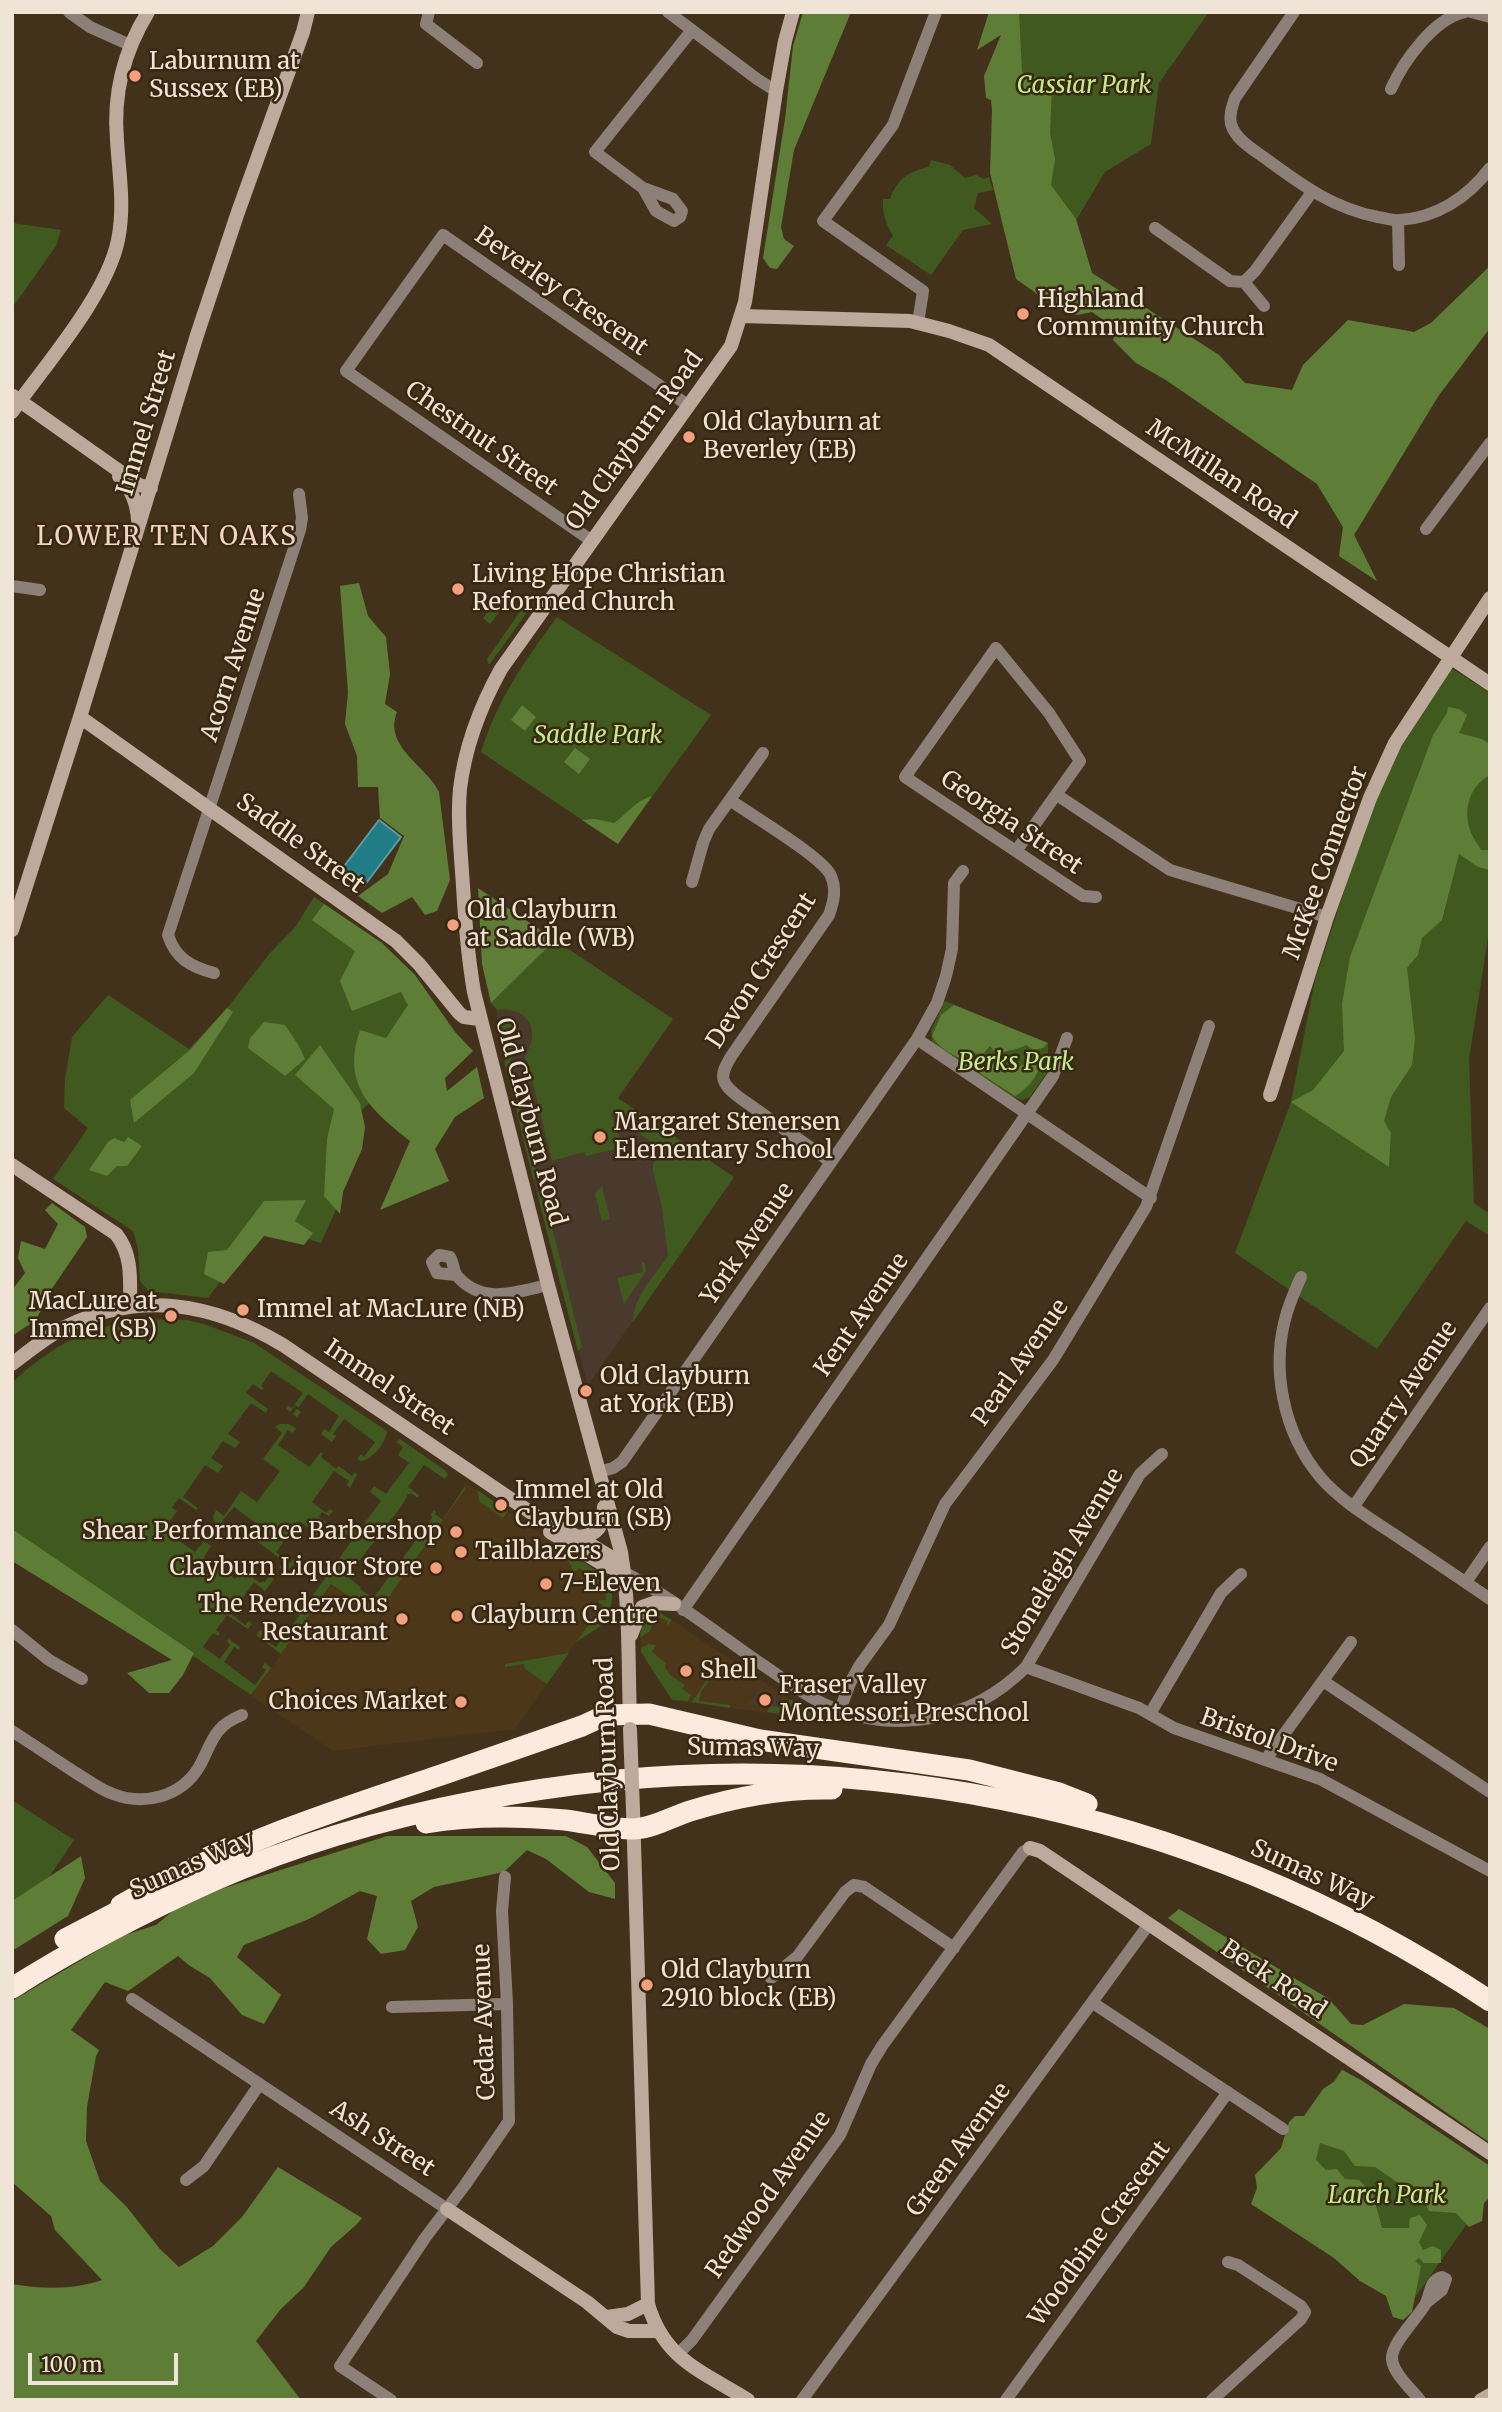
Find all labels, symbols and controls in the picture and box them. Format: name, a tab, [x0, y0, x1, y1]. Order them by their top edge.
place label: Laburnum at Sussex (EB)	[149, 48, 299, 104]
marker: Laburnum at Sussex (EB)	[127, 68, 143, 84]
park label: Cassiar Park	[1017, 72, 1151, 100]
street label: Beverley Crescent	[469, 222, 653, 362]
place label: Highland Community Church	[1037, 286, 1264, 342]
marker: Highland Community Church	[1015, 306, 1031, 322]
street label: Old Clayburn Road	[560, 346, 710, 536]
street label: Immel Street	[111, 347, 183, 499]
street label: Chestnut Street	[399, 376, 563, 502]
place label: Old Clayburn at Beverley (EB)	[703, 409, 881, 465]
street label: McMillan Road	[1141, 414, 1301, 536]
marker: Old Clayburn at Beverley (EB)	[681, 429, 697, 445]
district label: LOWER TEN OAKS	[38, 522, 296, 554]
place label: Living Hope Christian Reformed Church	[472, 561, 726, 617]
marker: Living Hope Christian Reformed Church	[450, 581, 466, 597]
street label: Acorn Avenue	[196, 585, 272, 745]
park label: Saddle Park	[534, 722, 662, 750]
street label: McKee Connector	[1278, 763, 1374, 963]
street label: Georgia Street	[935, 765, 1087, 881]
street label: Saddle Street	[230, 788, 370, 900]
street label: Devon Crescent	[701, 888, 823, 1054]
place label: Old Clayburn at Saddle (WB)	[467, 897, 635, 953]
marker: Old Clayburn at Saddle (WB)	[445, 917, 461, 933]
street label: Old Clayburn Road	[488, 1015, 572, 1229]
park label: Berks Park	[958, 1049, 1074, 1077]
place label: Margaret Stenersen Elementary School	[614, 1109, 841, 1165]
marker: Margaret Stenersen Elementary School	[592, 1129, 608, 1145]
street label: York Avenue	[695, 1177, 801, 1311]
street label: Kent Avenue	[809, 1248, 915, 1382]
place label: MacLure at Immel (SB)	[29, 1288, 157, 1344]
street label: Pearl Avenue	[967, 1294, 1075, 1432]
place label: Immel at MacLure (NB)	[257, 1296, 525, 1324]
marker: Immel at MacLure (NB)	[235, 1302, 251, 1318]
marker: MacLure at Immel (SB)	[163, 1308, 179, 1324]
street label: Quarry Avenue	[1344, 1316, 1464, 1474]
street label: Immel Street	[319, 1334, 459, 1442]
place label: Old Clayburn at York (EB)	[600, 1363, 750, 1419]
marker: Old Clayburn at York (EB)	[578, 1383, 594, 1399]
street label: Stoneleigh Avenue	[996, 1463, 1130, 1661]
place label: Immel at Old Clayburn (SB)	[515, 1477, 672, 1533]
marker: Immel at Old Clayburn (SB)	[493, 1497, 509, 1513]
place label: Shear Performance Barbershop	[82, 1518, 442, 1546]
marker: Shear Performance Barbershop	[448, 1524, 464, 1540]
place label: Tailblazers	[475, 1538, 601, 1566]
marker: Tailblazers	[453, 1544, 469, 1560]
place label: Clayburn Liquor Store	[170, 1554, 422, 1582]
marker: Clayburn Liquor Store	[428, 1560, 444, 1576]
place label: 7-Eleven	[560, 1570, 661, 1598]
marker: 7-Eleven	[538, 1576, 554, 1592]
place label: The Rendezvous Restaurant	[198, 1591, 388, 1647]
place label: Clayburn Centre	[471, 1602, 658, 1630]
marker: Clayburn Centre	[449, 1608, 465, 1624]
marker: The Rendezvous Restaurant	[394, 1611, 410, 1627]
street label: Old Clayburn Road	[591, 1657, 627, 1871]
place label: Shell	[700, 1657, 757, 1685]
marker: Shell	[678, 1663, 694, 1679]
place label: Fraser Valley Montessori Preschool	[779, 1672, 1029, 1728]
place label: Choices Market	[269, 1688, 447, 1716]
marker: Fraser Valley Montessori Preschool	[757, 1692, 773, 1708]
marker: Choices Market	[453, 1694, 469, 1710]
street label: Bristol Drive	[1196, 1703, 1342, 1779]
street label: Sumas Way	[687, 1733, 819, 1765]
street label: Sumas Way	[126, 1825, 258, 1905]
street label: Sumas Way	[1246, 1834, 1378, 1916]
street label: Beck Road	[1215, 1934, 1331, 2026]
street label: Cedar Avenue	[468, 1943, 502, 2101]
place label: Old Clayburn 2910 block (EB)	[661, 1957, 837, 2013]
marker: Old Clayburn 2910 block (EB)	[639, 1977, 655, 1993]
street label: Green Avenue	[901, 2077, 1017, 2223]
street label: Ash Street	[324, 2095, 440, 2183]
street label: Redwood Avenue	[701, 2106, 837, 2284]
street label: Woodbine Crescent	[1023, 2136, 1177, 2332]
park label: Larch Park	[1328, 2182, 1446, 2210]
scale bar	[32, 2338, 182, 2382]
text: 100 m	[41, 2351, 103, 2378]

